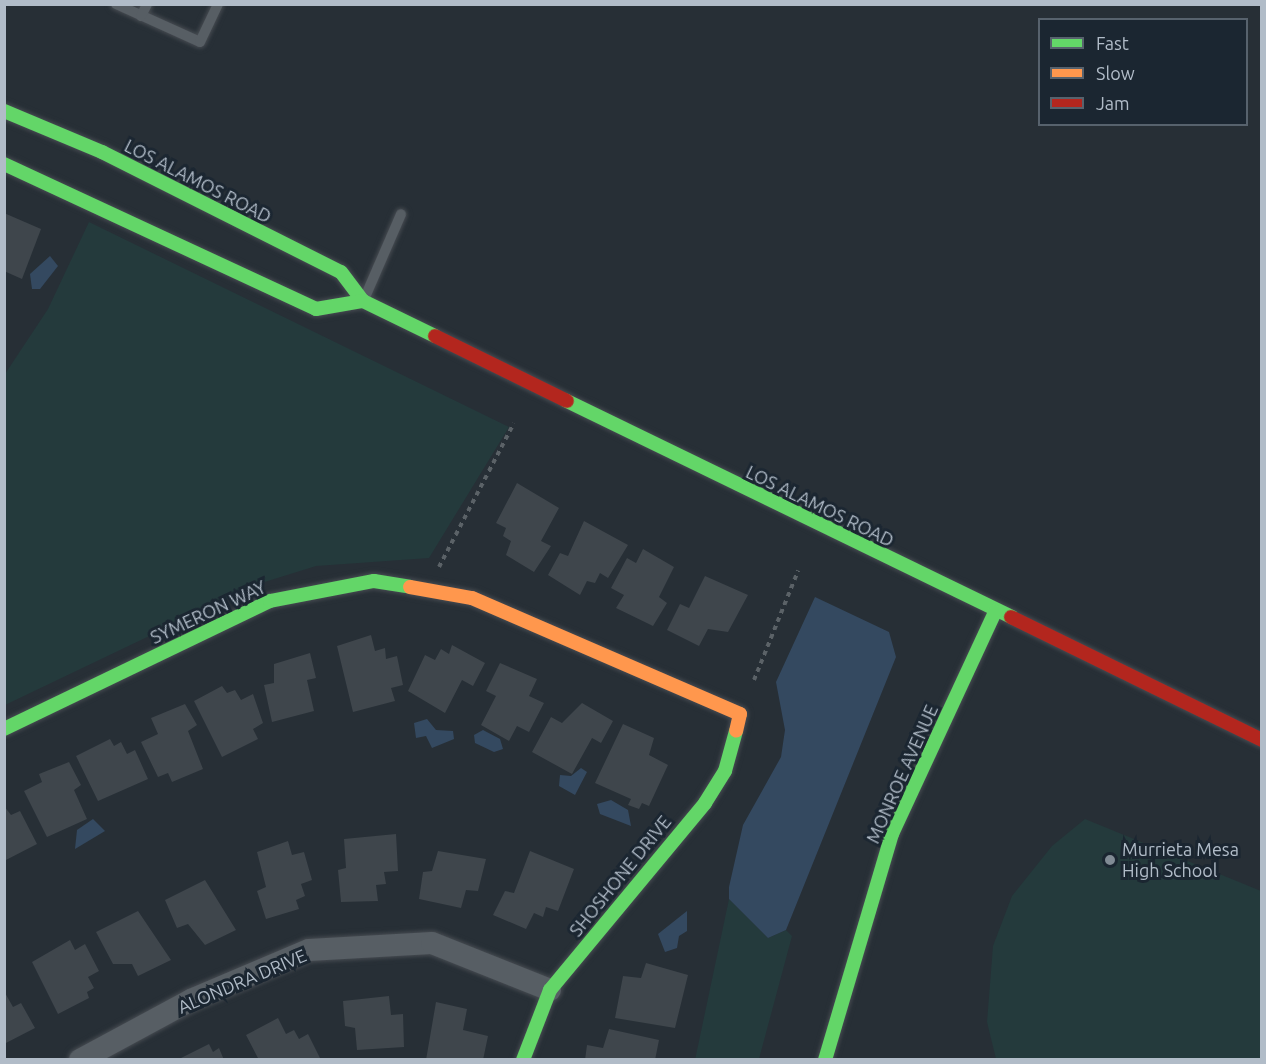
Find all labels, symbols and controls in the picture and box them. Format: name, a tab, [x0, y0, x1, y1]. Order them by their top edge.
legend	[1038, 18, 1248, 126]
text: Fast	[1096, 33, 1129, 53]
text: Slow	[1096, 63, 1135, 83]
text: Jam	[1096, 93, 1130, 113]
street label: LOS ALAMOS ROAD	[121, 135, 275, 227]
street label: LOS ALAMOS ROAD	[743, 461, 897, 551]
street label: SYMERON WAY	[147, 576, 269, 648]
street label: MONROE AVENUE	[862, 701, 942, 847]
street label: SHOSHONE DRIVE	[565, 811, 675, 941]
place label: Murrieta Mesa High School	[1122, 839, 1239, 882]
marker: Murrieta Mesa High School	[1103, 853, 1117, 867]
street label: ALONDRA DRIVE	[175, 944, 309, 1018]

